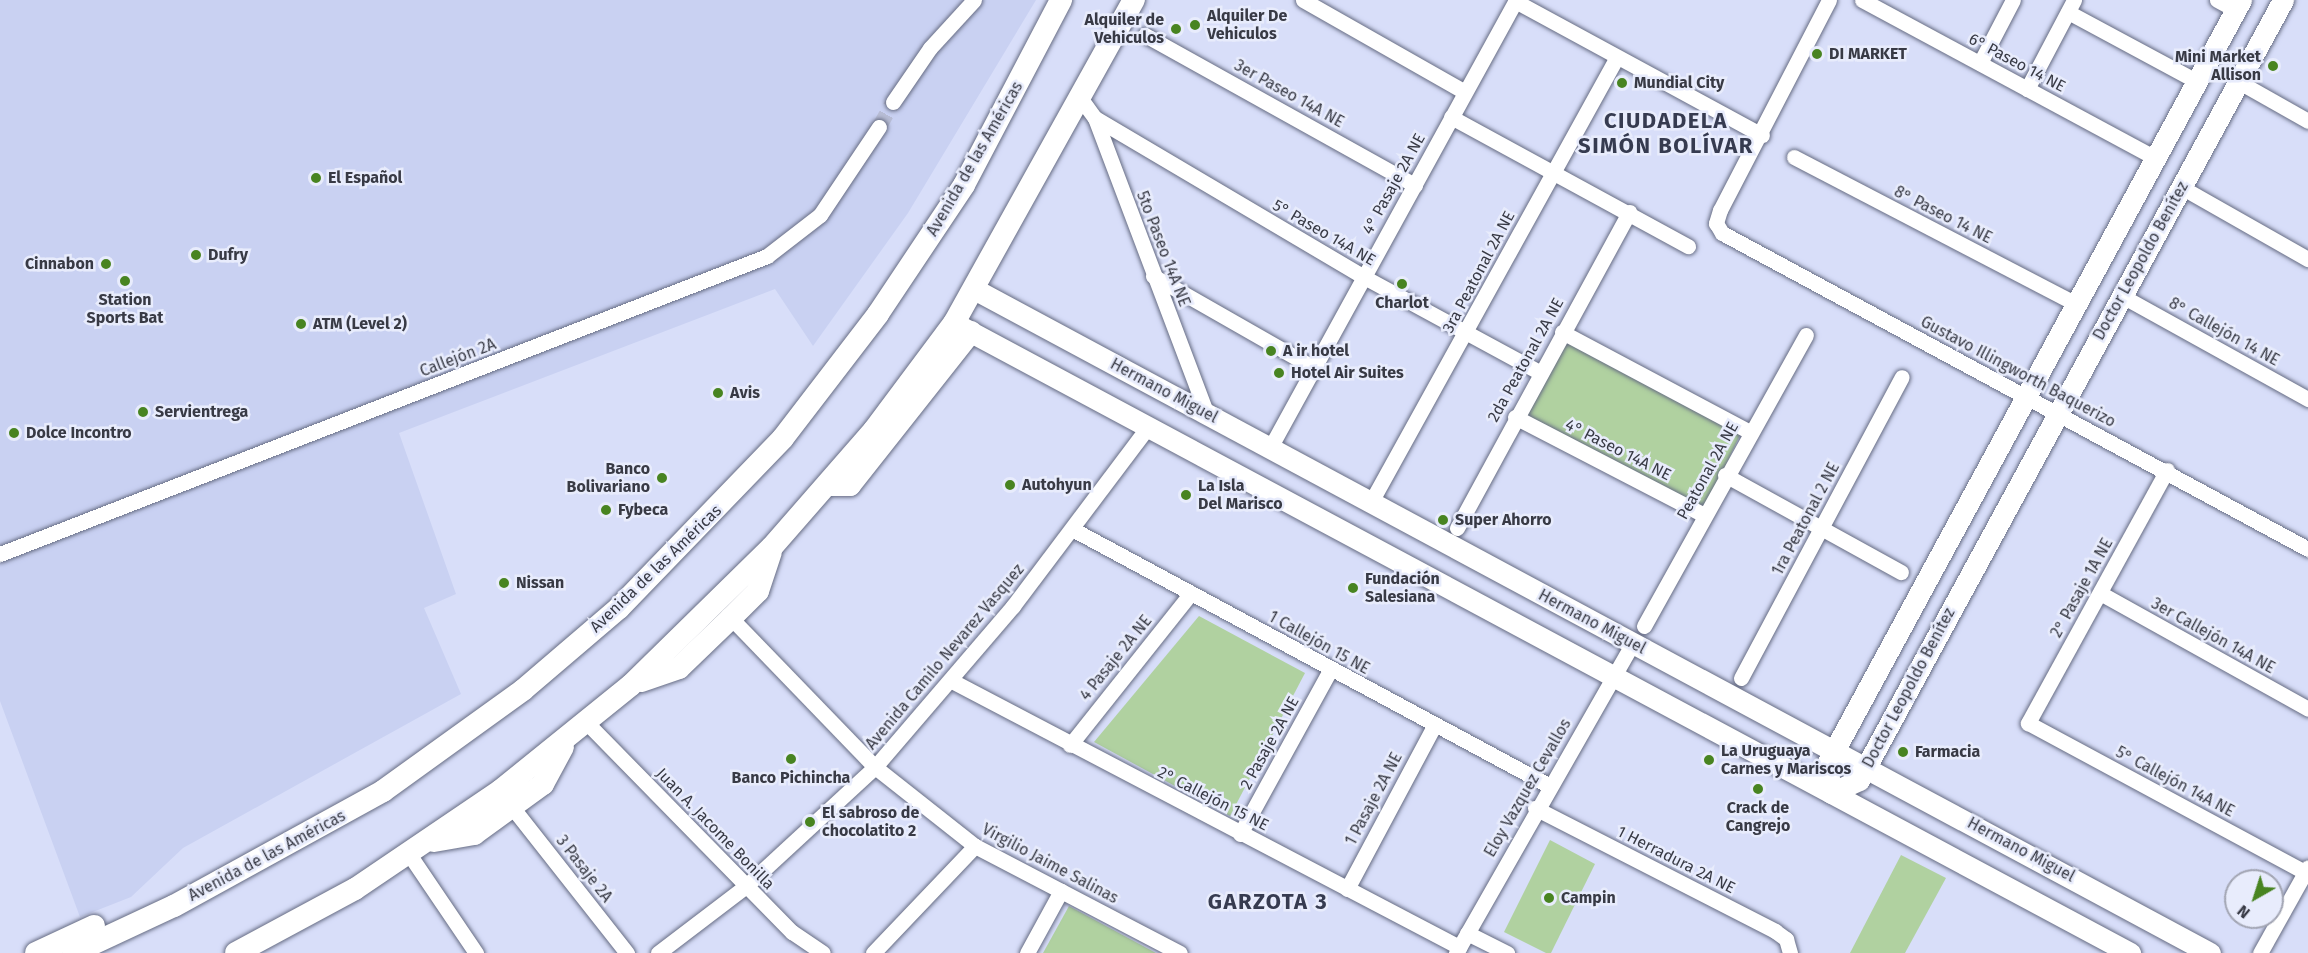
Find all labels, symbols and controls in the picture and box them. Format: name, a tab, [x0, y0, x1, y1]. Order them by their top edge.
place label: Alquiler De Vehiculos	[1207, 6, 1287, 44]
place label: Alquiler de Vehiculos	[1084, 10, 1164, 48]
marker: Alquiler De Vehiculos	[1188, 18, 1202, 32]
marker: Alquiler de Vehiculos	[1169, 22, 1183, 36]
street label: 6° Paseo 14 NE	[1965, 29, 2069, 97]
place label: DI MARKET	[1829, 44, 1907, 64]
marker: DI MARKET	[1810, 47, 1824, 61]
place label: Mini Market Allison	[2175, 47, 2261, 85]
street label: 3er Paseo 14A NE	[1231, 56, 1347, 132]
marker: Mini Market Allison	[2266, 59, 2280, 73]
place label: Mundial City	[1634, 73, 1724, 93]
marker: Mundial City	[1615, 76, 1629, 90]
street label: Avenida de las Américas	[923, 78, 1027, 240]
district label: CIUDADELA SIMÓN BOLÍVAR	[1578, 107, 1754, 158]
street label: 4° Pasaje 2A NE	[1358, 130, 1430, 238]
place label: El Español	[328, 168, 402, 188]
marker: El Español	[309, 171, 323, 185]
street label: Doctor Leopoldo Benítez	[2089, 178, 2193, 344]
street label: 8° Paseo 14 NE	[1891, 182, 1995, 248]
street label: 5to Paseo 14A NE	[1132, 189, 1194, 309]
street label: 5° Paseo 14A NE	[1269, 196, 1379, 270]
street label: 3ra Peatonal 2A NE	[1439, 208, 1519, 336]
place label: Dufry	[208, 245, 248, 265]
marker: Dufry	[189, 248, 203, 262]
place label: Cinnabon	[25, 254, 94, 274]
marker: Cinnabon	[99, 257, 113, 271]
marker: Station Sports Bat	[118, 274, 132, 288]
marker: Charlot	[1395, 277, 1409, 291]
place label: Station Sports Bat	[87, 290, 163, 328]
place label: Charlot	[1375, 293, 1429, 313]
street label: 8° Callejón 14 NE	[2165, 294, 2283, 370]
street label: 2da Peatonal 2A NE	[1484, 295, 1568, 425]
street label: Gustavo Illingworth Baquerizo	[1917, 312, 2119, 432]
place label: ATM (Level 2)	[313, 314, 407, 334]
marker: ATM (Level 2)	[294, 317, 308, 331]
street label: Callejón 2A	[417, 335, 499, 381]
place label: A ir hotel	[1283, 341, 1349, 361]
marker: A ir hotel	[1264, 344, 1278, 358]
street label: Hermano Miguel	[1107, 355, 1221, 427]
place label: Hotel Air Suites	[1291, 363, 1404, 383]
marker: Hotel Air Suites	[1272, 366, 1286, 380]
place label: Avis	[730, 383, 760, 403]
marker: Avis	[711, 386, 725, 400]
place label: Servientrega	[155, 402, 248, 422]
marker: Servientrega	[136, 405, 150, 419]
street label: 4° Paseo 14A NE	[1562, 415, 1674, 485]
street label: Peatonal 2A NE	[1673, 419, 1743, 523]
place label: Dolce Incontro	[26, 423, 132, 443]
marker: Dolce Incontro	[7, 426, 21, 440]
place label: Banco Bolivariano	[567, 459, 650, 497]
street label: 1ra Peatonal 2 NE	[1768, 459, 1844, 579]
marker: Banco Bolivariano	[655, 471, 669, 485]
place label: Autohyun	[1022, 475, 1092, 495]
place label: La Isla Del Marisco	[1198, 476, 1282, 514]
marker: Autohyun	[1003, 478, 1017, 492]
marker: La Isla Del Marisco	[1179, 488, 1193, 502]
place label: Fybeca	[618, 500, 668, 520]
street label: Avenida de las Américas	[586, 501, 726, 637]
marker: Fybeca	[599, 503, 613, 517]
place label: Super Ahorro	[1455, 510, 1552, 530]
marker: Super Ahorro	[1436, 513, 1450, 527]
street label: 2° Pasaje 1A NE	[2047, 535, 2117, 641]
street label: Avenida Camilo Nevarez Vasquez	[862, 560, 1028, 754]
place label: Fundación Salesiana	[1365, 569, 1440, 607]
place label: Nissan	[516, 573, 564, 593]
marker: Nissan	[497, 576, 511, 590]
marker: Fundación Salesiana	[1346, 581, 1360, 595]
street label: Hermano Miguel	[1535, 586, 1649, 658]
street label: 3er Callejón 14A NE	[2148, 594, 2278, 678]
street label: Doctor Leopoldo Benítez	[1859, 605, 1959, 771]
street label: 1 Callejón 15 NE	[1265, 607, 1373, 679]
street label: 4 Pasaje 2A NE	[1076, 612, 1156, 704]
street label: 2 Pasaje 2A NE	[1237, 693, 1303, 793]
street label: Eloy Vazquez Cevallos	[1481, 715, 1575, 861]
place label: La Uruguaya Carnes y Mariscos	[1721, 741, 1851, 779]
place label: Farmacia	[1915, 742, 1980, 762]
street label: 5° Callejón 14A NE	[2112, 743, 2238, 821]
marker: Farmacia	[1896, 745, 1910, 759]
street label: 1 Pasaje 2A NE	[1342, 749, 1406, 849]
marker: Banco Pichincha	[784, 752, 798, 766]
marker: La Uruguaya Carnes y Mariscos	[1702, 753, 1716, 767]
street label: 2° Callejón 15 NE	[1154, 763, 1272, 835]
street label: Juan A. Jacome Bonilla	[652, 764, 778, 894]
place label: Banco Pichincha	[732, 768, 850, 788]
marker: Crack de Cangrejo	[1751, 782, 1765, 796]
place label: Crack de Cangrejo	[1726, 798, 1790, 836]
place label: El sabroso de chocolatito 2	[822, 803, 919, 841]
street label: Avenida de las Américas	[185, 806, 349, 906]
street label: Hermano Miguel	[1964, 814, 2078, 886]
marker: El sabroso de chocolatito 2	[803, 815, 817, 829]
street label: Virgilio Jaime Salinas	[979, 820, 1121, 908]
street label: 1 Herradura 2A NE	[1614, 822, 1738, 898]
street label: 3 Pasaje 2A	[552, 832, 616, 906]
north arrow	[2224, 869, 2284, 929]
place label: Campin	[1561, 888, 1616, 908]
district label: GARZOTA 3	[1208, 889, 1328, 915]
marker: Campin	[1542, 891, 1556, 905]
text: N	[2234, 901, 2254, 923]

